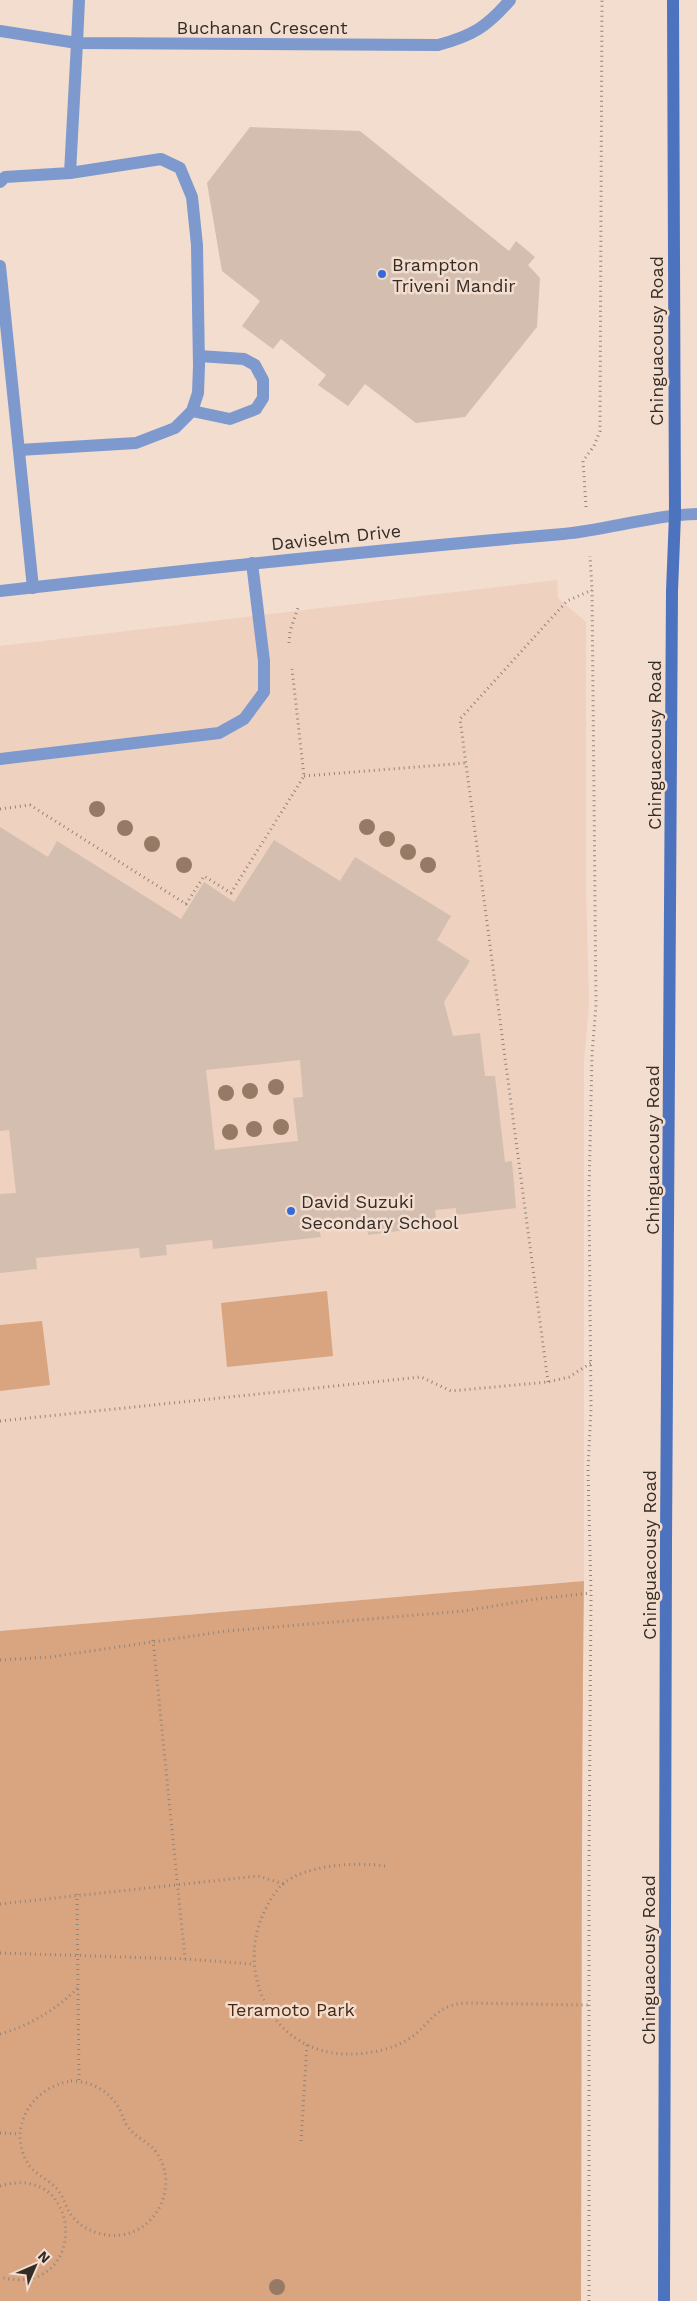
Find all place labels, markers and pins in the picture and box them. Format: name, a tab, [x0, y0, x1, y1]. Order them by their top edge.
place label: Brampton Triveni Mandir	[392, 254, 516, 296]
marker: Brampton Triveni Mandir	[376, 268, 388, 280]
place label: David Suzuki Secondary School	[301, 1191, 459, 1233]
marker: David Suzuki Secondary School	[285, 1205, 297, 1217]

